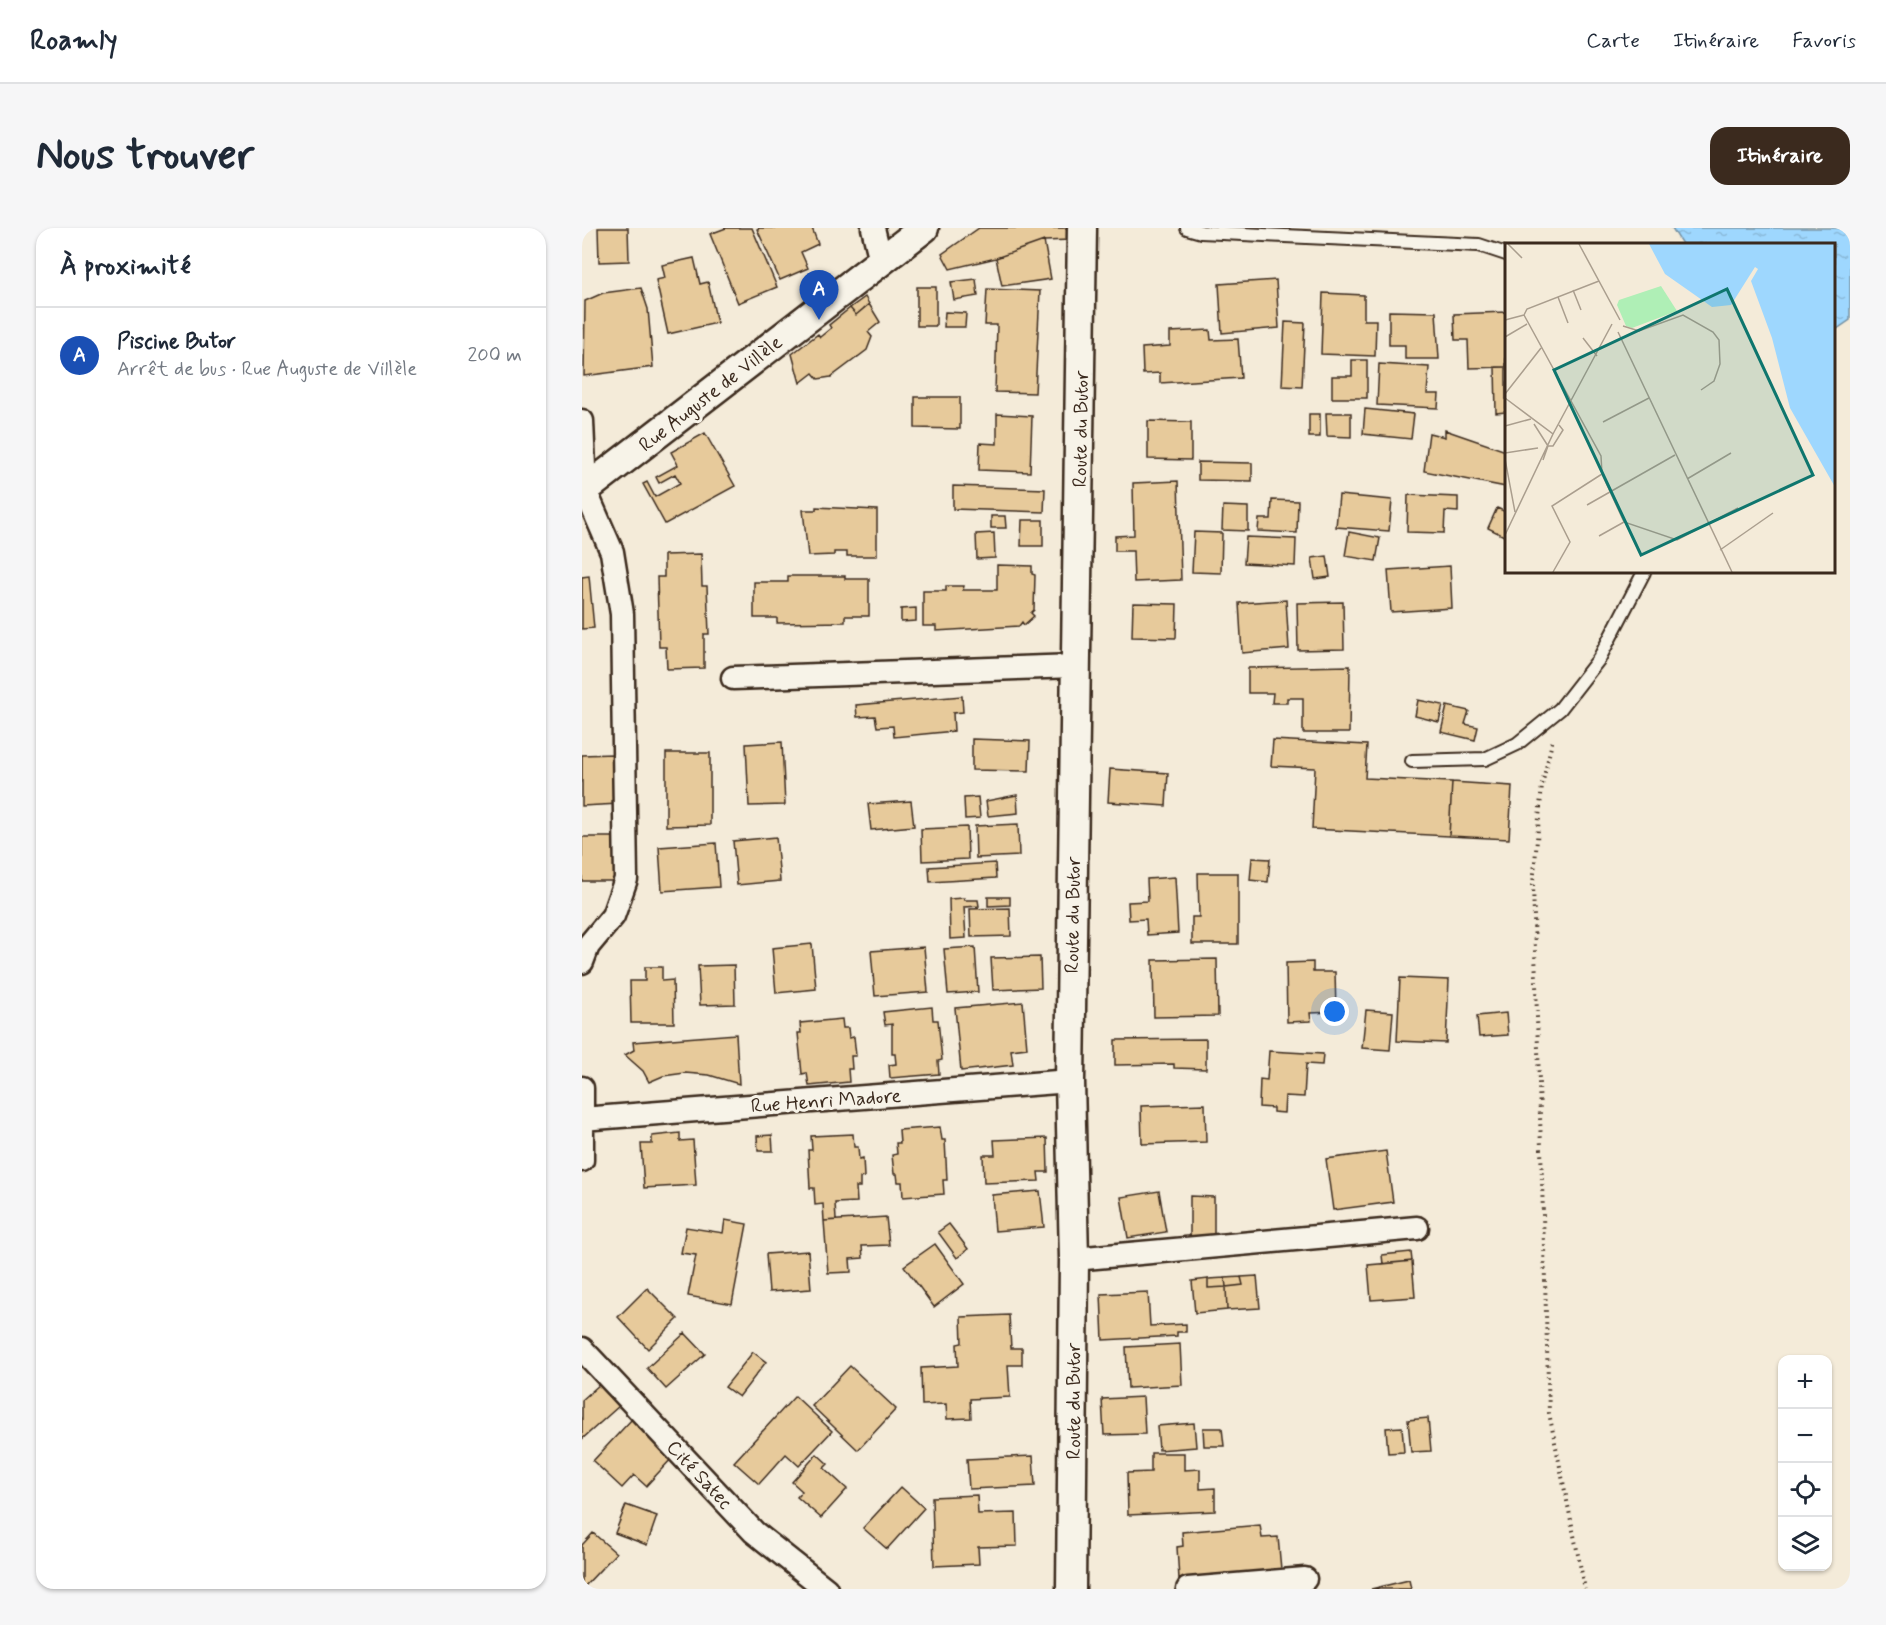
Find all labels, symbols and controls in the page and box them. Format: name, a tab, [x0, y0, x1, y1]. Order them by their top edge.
text: Roamly	[30, 23, 118, 60]
text: Carte	[1586, 27, 1640, 55]
text: Itinéraire	[1673, 27, 1759, 55]
text: Favoris	[1792, 27, 1856, 55]
button: Itinéraire	[1710, 127, 1850, 185]
text: Nous trouver	[36, 129, 254, 184]
inset map	[1505, 243, 1835, 573]
text: À proximité	[60, 250, 191, 284]
pin: A	[800, 270, 838, 320]
text: Piscine Butor	[117, 328, 236, 356]
street label: Rue Auguste de Villèle	[634, 329, 788, 459]
text: A	[73, 342, 86, 369]
text: 200 m	[467, 342, 522, 369]
text: Arrêt de bus · Rue Auguste de Villèle	[117, 356, 417, 383]
street label: Route du Butor	[1067, 370, 1096, 488]
street label: Route du Butor	[1059, 856, 1088, 974]
your location	[1320, 997, 1349, 1026]
street label: Rue Henri Madore	[750, 1083, 902, 1120]
street label: Route du Butor	[1061, 1342, 1088, 1459]
map controls	[1778, 1355, 1832, 1571]
button: +	[1778, 1355, 1832, 1409]
button: −	[1778, 1409, 1832, 1463]
street label: Cité Satec	[660, 1435, 738, 1516]
button: locate	[1778, 1463, 1832, 1517]
button: layers	[1778, 1517, 1832, 1571]

